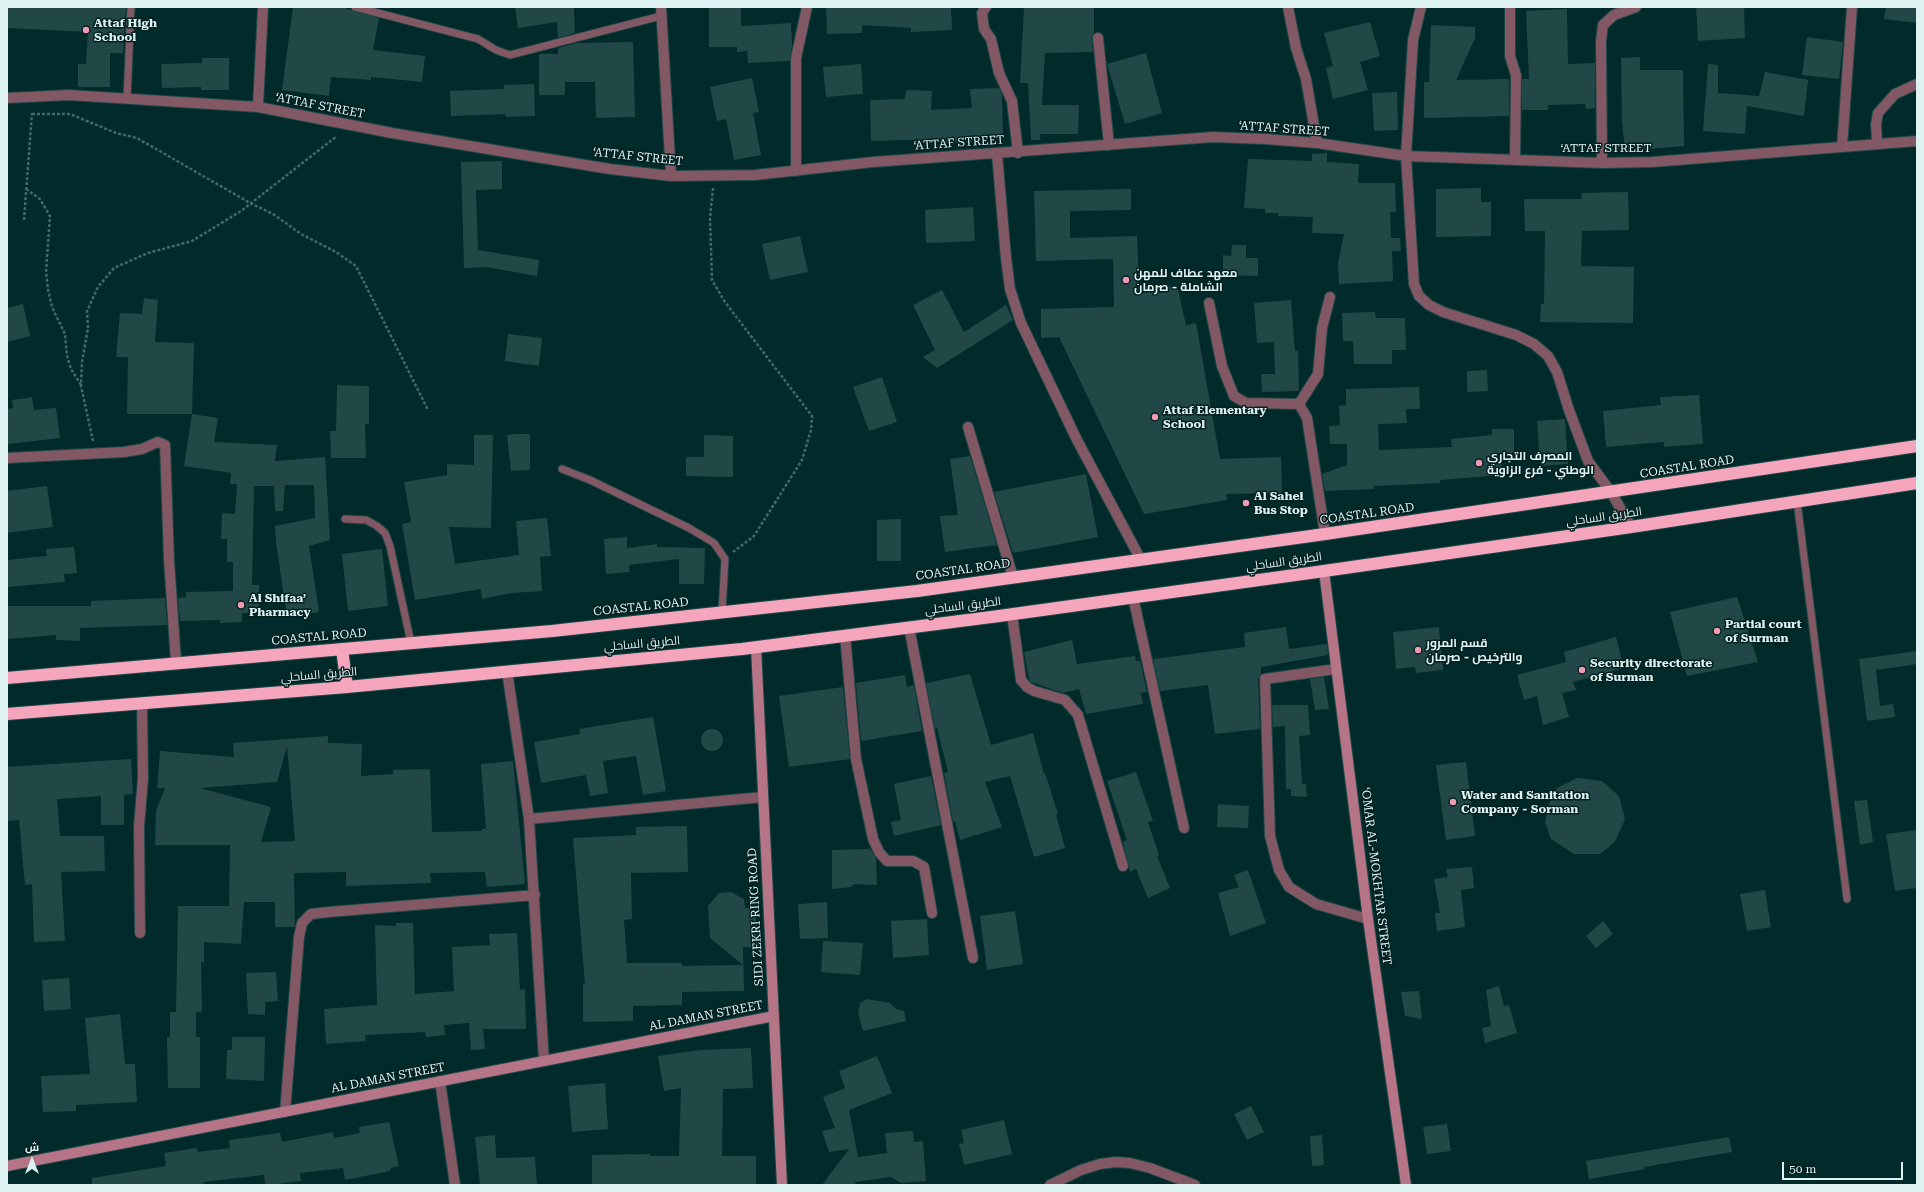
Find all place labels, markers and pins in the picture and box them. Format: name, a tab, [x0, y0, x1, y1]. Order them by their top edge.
place label: Attaf High School	[94, 16, 157, 44]
marker: Attaf High School	[81, 25, 91, 35]
place label: معهد عطاف للمهن الشاملة - صرمان	[1134, 266, 1238, 294]
marker: معهد عطاف للمهن الشاملة - صرمان	[1121, 275, 1131, 285]
place label: Attaf Elementary School	[1163, 403, 1267, 431]
marker: Attaf Elementary School	[1150, 412, 1160, 422]
place label: المصرف التجاري الوطني - فرع الزاوية	[1487, 449, 1594, 477]
marker: المصرف التجاري الوطني - فرع الزاوية	[1474, 458, 1484, 468]
place label: Al Sahel Bus Stop	[1254, 489, 1308, 517]
marker: Al Sahel Bus Stop	[1241, 498, 1251, 508]
place label: Al Shifaa’ Pharmacy	[249, 591, 311, 619]
marker: Al Shifaa’ Pharmacy	[236, 600, 246, 610]
place label: Partial court of Surman	[1725, 617, 1802, 645]
marker: Partial court of Surman	[1712, 626, 1722, 636]
place label: قسم المرور والترخيص - صرمان	[1426, 636, 1522, 664]
marker: قسم المرور والترخيص - صرمان	[1413, 645, 1423, 655]
place label: Security directorate of Surman	[1590, 656, 1712, 684]
marker: Security directorate of Surman	[1577, 665, 1587, 675]
place label: Water and Sanitation Company - Sorman	[1461, 788, 1589, 816]
marker: Water and Sanitation Company - Sorman	[1448, 797, 1458, 807]

